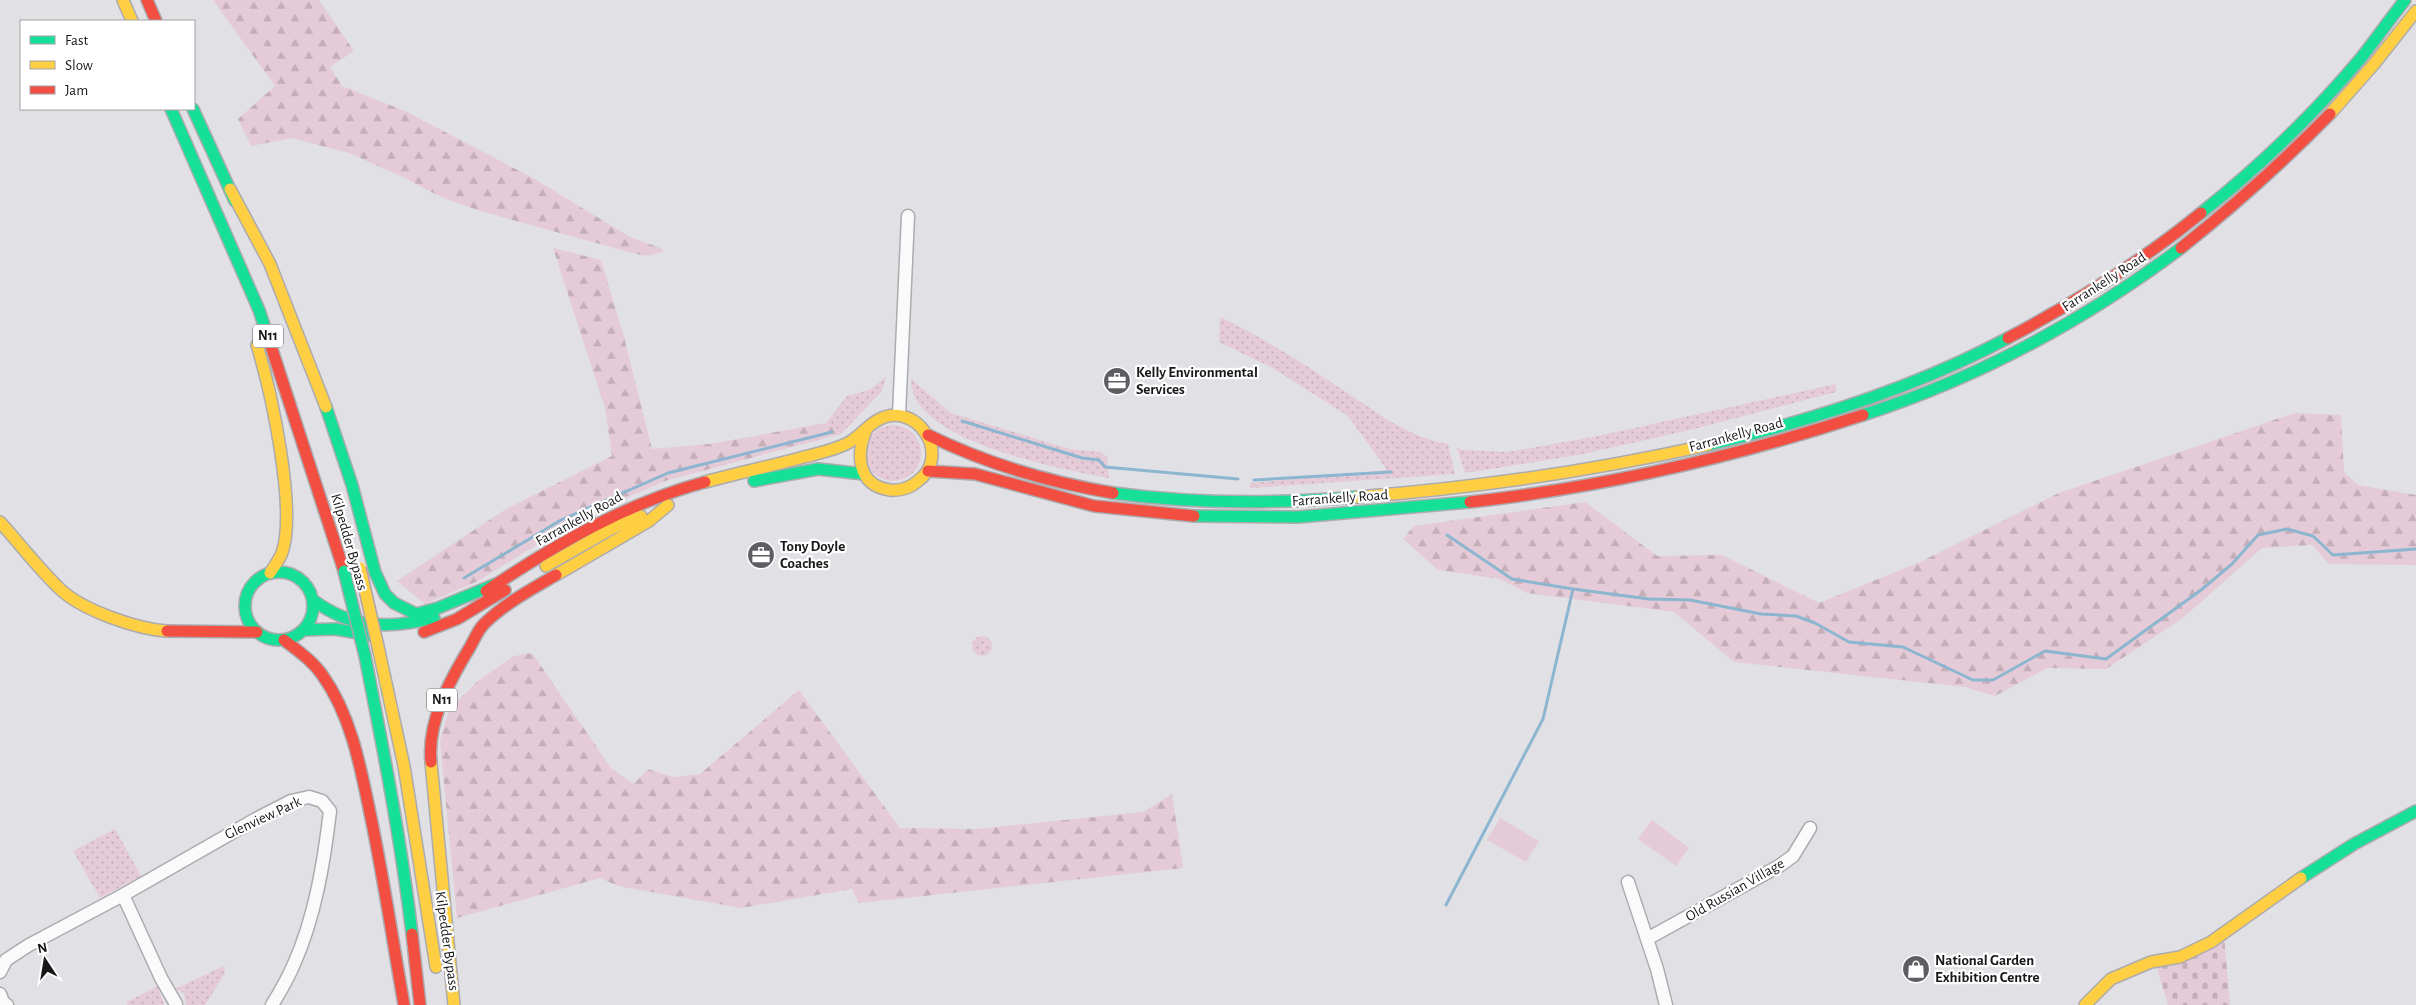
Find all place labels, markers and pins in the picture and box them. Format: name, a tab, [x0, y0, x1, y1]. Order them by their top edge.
place label: Kelly Environmental Services	[1136, 365, 1258, 397]
office icon: Kelly Environmental Services	[1102, 366, 1132, 396]
place label: Tony Doyle Coaches	[780, 539, 845, 571]
office icon: Tony Doyle Coaches	[746, 540, 776, 570]
place label: National Garden Exhibition Centre	[1935, 953, 2040, 985]
shop icon: National Garden Exhibition Centre	[1901, 954, 1931, 984]

